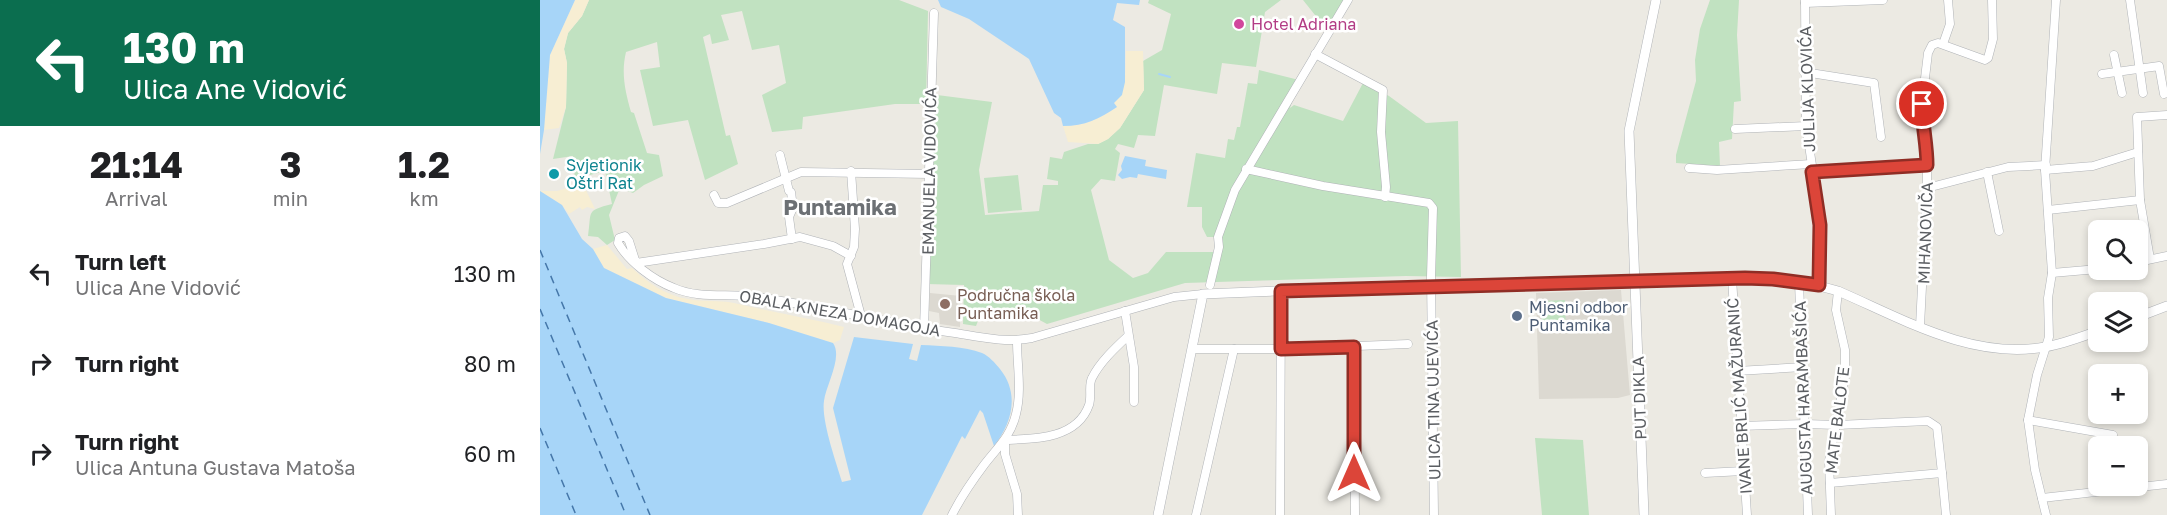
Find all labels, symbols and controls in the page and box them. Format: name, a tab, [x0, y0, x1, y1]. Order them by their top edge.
place label: Hotel Adriana	[1251, 14, 1356, 34]
marker: Hotel Adriana	[1232, 17, 1246, 31]
text: 130 m	[123, 22, 245, 72]
icon: left	[24, 24, 102, 102]
street label: JULIJA KLOVIĆA	[1795, 25, 1819, 152]
text: Ulica Ane Vidović	[123, 73, 347, 105]
pin	[1896, 78, 1947, 129]
street label: EMANUELA VIDOVIĆA	[918, 87, 940, 255]
icon: arrive	[1905, 87, 1938, 120]
text: 21:14	[90, 143, 183, 186]
text: 3	[280, 143, 301, 186]
text: 1.2	[398, 143, 450, 186]
place label: Svjetionik Oštri Rat	[566, 155, 642, 193]
marker: Svjetionik Oštri Rat	[547, 167, 561, 181]
street label: MIHANOVIČA	[1913, 181, 1937, 285]
text: Arrival	[105, 186, 168, 210]
text: min	[273, 186, 308, 210]
text: km	[410, 186, 439, 210]
district label: Puntamika	[783, 193, 897, 220]
map controls	[2088, 220, 2148, 496]
button: search	[2088, 220, 2148, 280]
text: Turn left	[75, 248, 166, 275]
icon: left	[24, 257, 57, 290]
text: 130 m	[454, 260, 516, 287]
text: Ulica Ane Vidović	[75, 275, 241, 299]
street label: OBALA KNEZA DOMAGOJA	[738, 285, 942, 341]
place label: Područna škola Puntamika	[957, 285, 1075, 323]
button: layers	[2088, 292, 2148, 352]
marker: Područna škola Puntamika	[938, 297, 952, 311]
place label: Mjesni odbor Puntamika	[1529, 297, 1628, 335]
street label: IVANE BRLIĆ MAŽURANIĆ	[1722, 297, 1756, 495]
street label: AUGUSTA HARAMBAŠIĆA	[1790, 300, 1816, 495]
marker: Mjesni odbor Puntamika	[1510, 309, 1524, 323]
street label: ULICA TINA UJEVIĆA	[1422, 319, 1444, 480]
icon: right	[24, 347, 57, 380]
text: Turn right	[75, 350, 179, 377]
text: 80 m	[464, 350, 516, 377]
street label: PUT DIKLA	[1628, 356, 1650, 440]
button: +	[2088, 364, 2148, 424]
street label: MATE BALOTE	[1821, 365, 1853, 475]
text: Turn right	[75, 428, 179, 455]
button: −	[2088, 436, 2148, 496]
icon: right	[24, 437, 57, 470]
text: 60 m	[464, 440, 516, 467]
position arrow	[1322, 441, 1386, 505]
text: Ulica Antuna Gustava Matoša	[75, 455, 356, 479]

